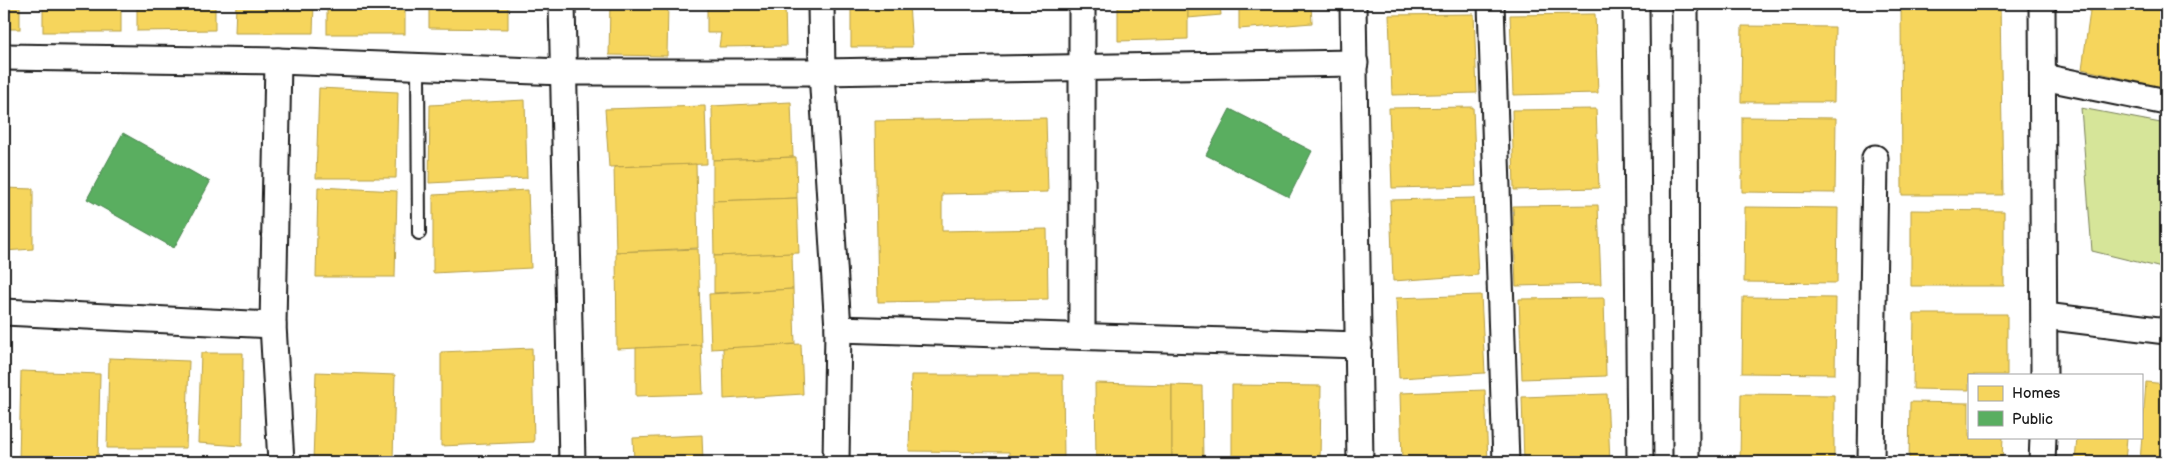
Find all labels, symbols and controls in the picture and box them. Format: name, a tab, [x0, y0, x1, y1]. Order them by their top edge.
legend	[1968, 374, 2142, 438]
text: Homes	[2012, 384, 2061, 403]
text: Public	[2012, 410, 2053, 429]

